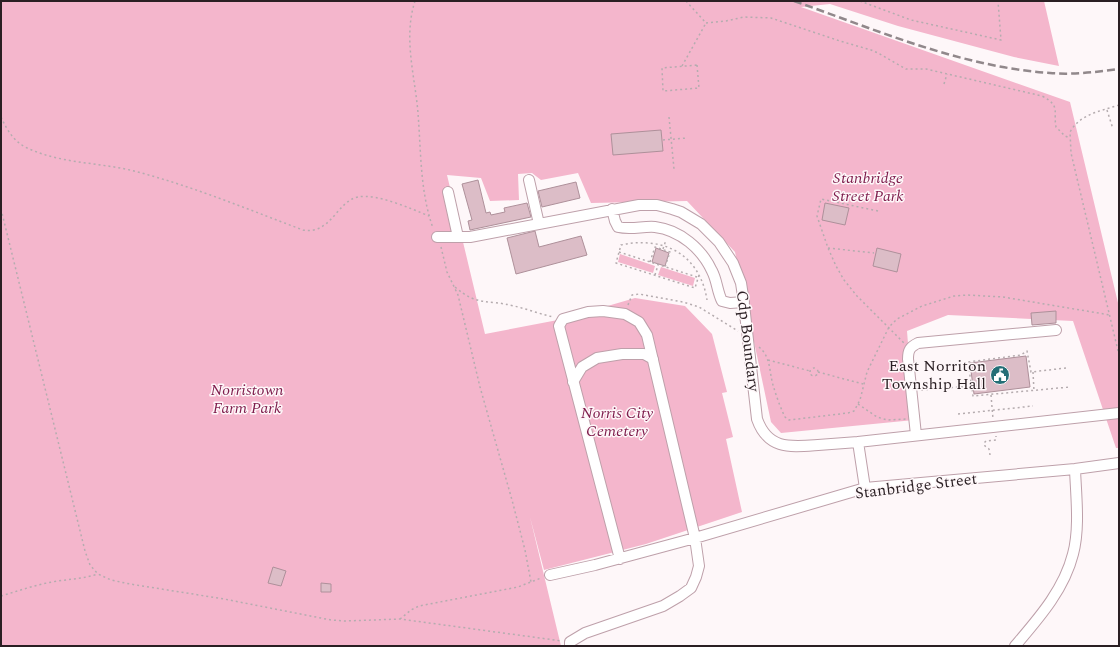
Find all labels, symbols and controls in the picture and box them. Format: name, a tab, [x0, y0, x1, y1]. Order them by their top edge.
park label: Stanbridge Street Park	[832, 166, 904, 208]
street label: Cdp Boundary	[730, 289, 766, 394]
place label: East Norriton Township Hall	[882, 354, 986, 396]
public building icon: East Norriton Township Hall	[989, 364, 1011, 386]
park label: Norristown Farm Park	[210, 378, 284, 420]
park label: Norris City Cemetery	[581, 401, 653, 443]
street label: Stanbridge Street	[854, 467, 979, 505]

